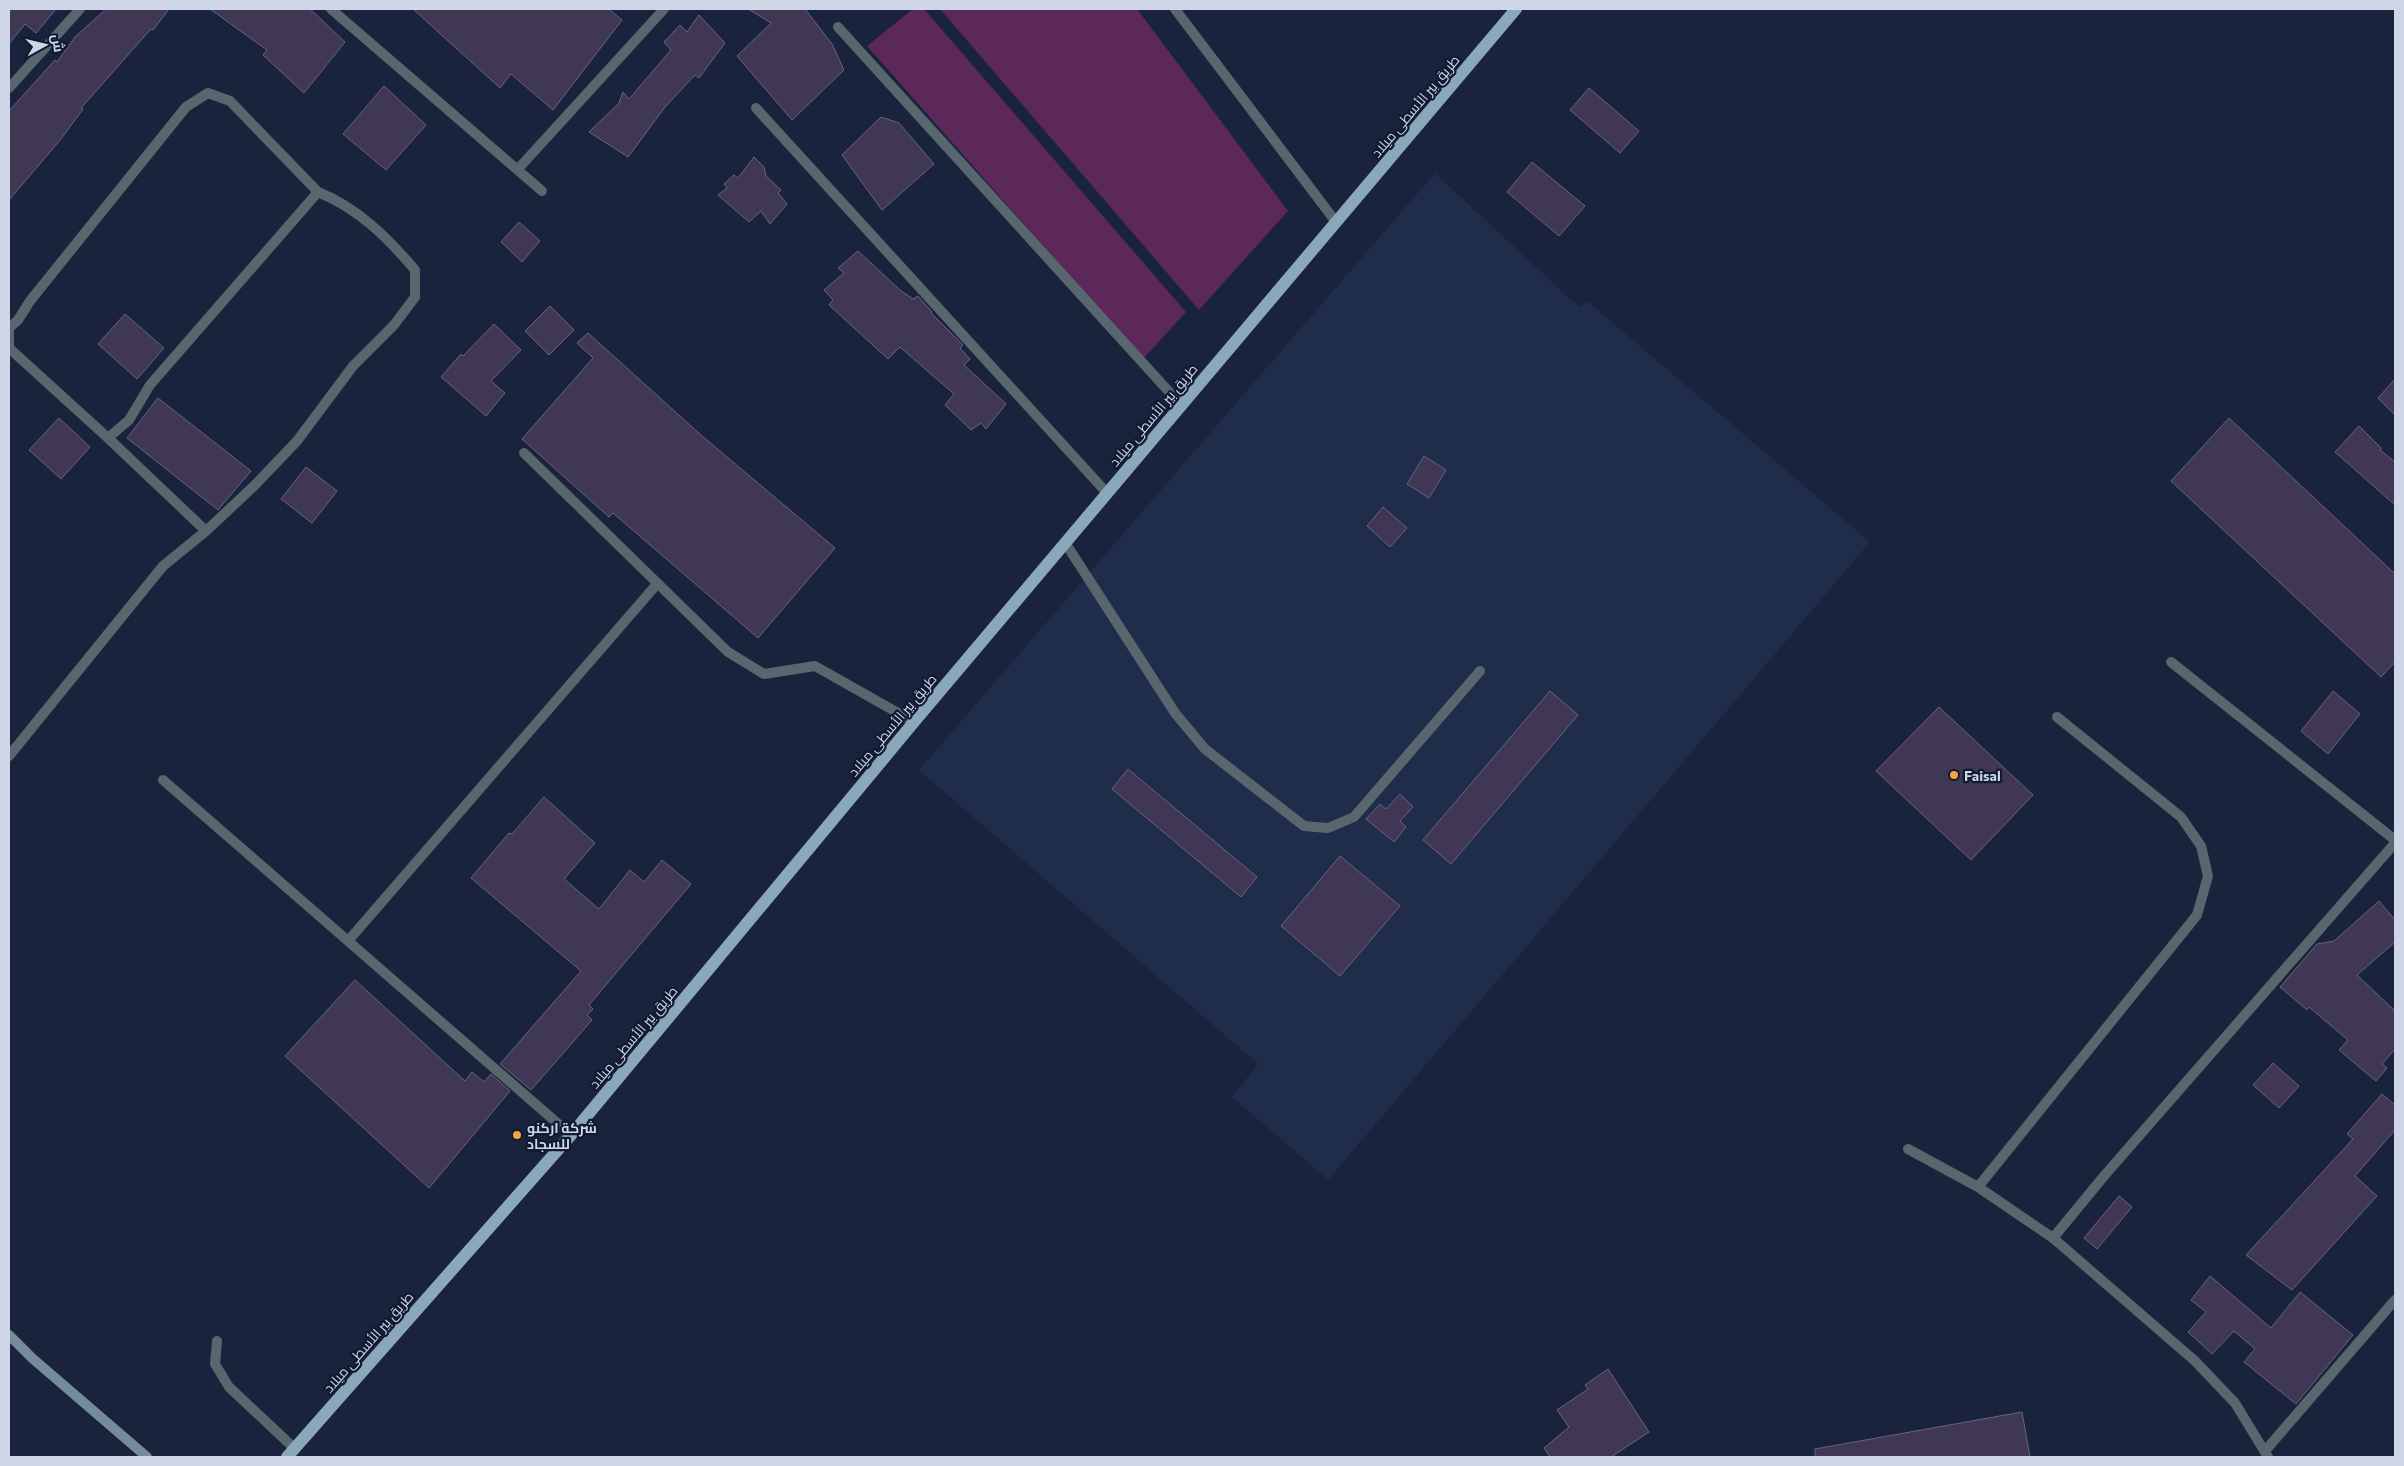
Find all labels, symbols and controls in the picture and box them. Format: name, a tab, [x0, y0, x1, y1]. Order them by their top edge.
north arrow	[20, 20, 70, 70]
text: ش	[48, 33, 68, 53]
street label: طريق بير الأسطى ميلاد	[1367, 51, 1464, 161]
street label: طريق بير الأسطى ميلاد	[1105, 360, 1202, 470]
street label: طريق بير الأسطى ميلاد	[844, 670, 941, 780]
place label: Faisal	[1964, 767, 2001, 784]
marker: Faisal	[1948, 769, 1960, 781]
street label: طريق بير الأسطى ميلاد	[585, 982, 682, 1092]
place label: شركة اركنو للسجاد	[527, 1119, 597, 1152]
marker: شركة اركنو للسجاد	[511, 1129, 523, 1141]
street label: طريق بير الأسطى ميلاد	[319, 1288, 417, 1397]

